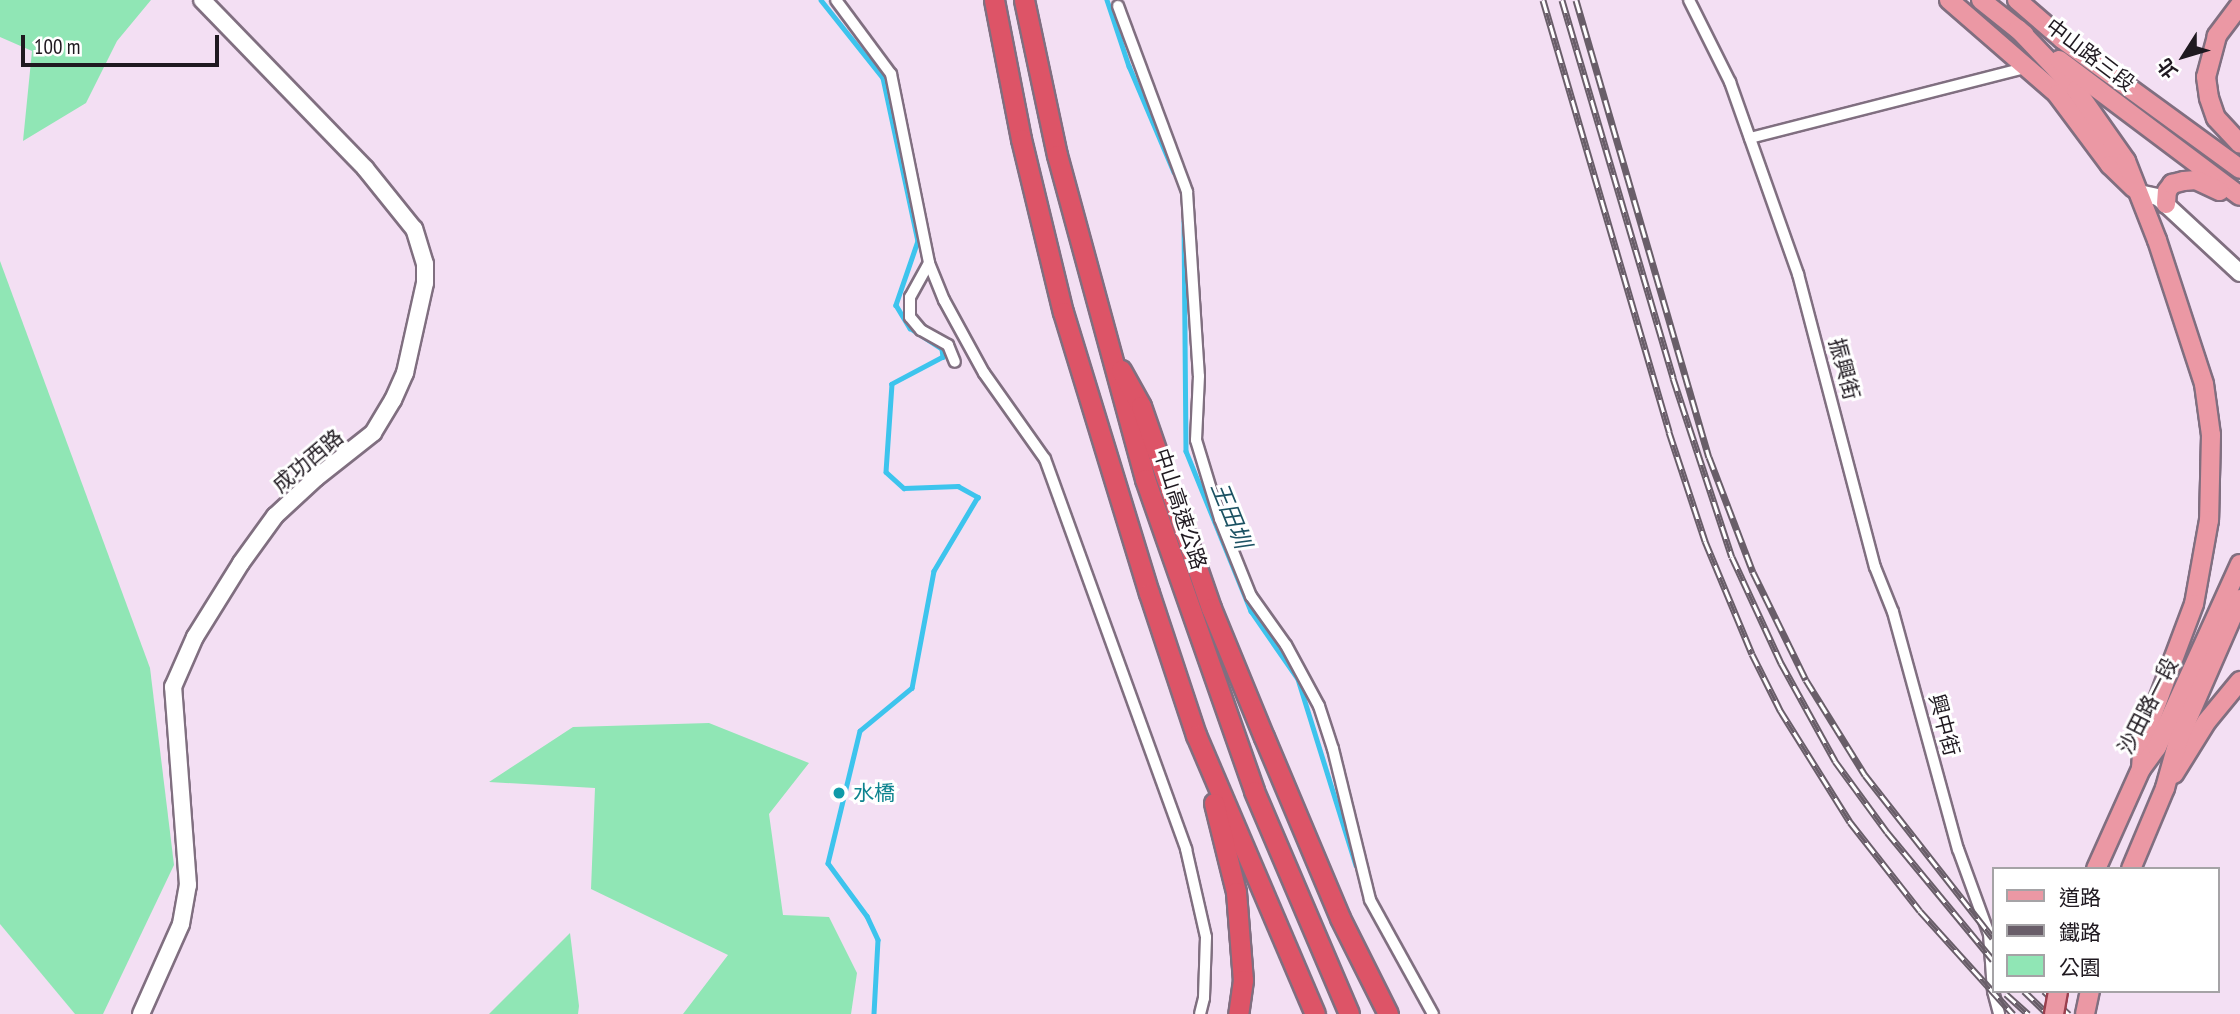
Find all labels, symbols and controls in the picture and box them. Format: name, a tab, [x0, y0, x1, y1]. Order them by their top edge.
street label: 中山路三段	[2040, 13, 2140, 97]
scale bar	[24, 21, 222, 65]
north arrow	[2149, 21, 2219, 91]
text: 100 m	[34, 33, 80, 60]
text: 北	[2152, 54, 2183, 83]
street label: 振興街	[1824, 335, 1864, 403]
street label: 成功西路	[268, 424, 348, 498]
street label: 中山高速公路	[1149, 445, 1211, 573]
water label: 王田圳	[1205, 478, 1257, 552]
street label: 沙田路一段	[2113, 654, 2183, 758]
street label: 興中街	[1924, 691, 1964, 759]
place label: 水橋	[853, 780, 895, 806]
marker: 水橋	[831, 785, 847, 801]
legend	[1992, 867, 2219, 993]
text: 道路	[2059, 884, 2101, 911]
text: 鐵路	[2059, 919, 2101, 946]
text: 公園	[2059, 954, 2101, 981]

